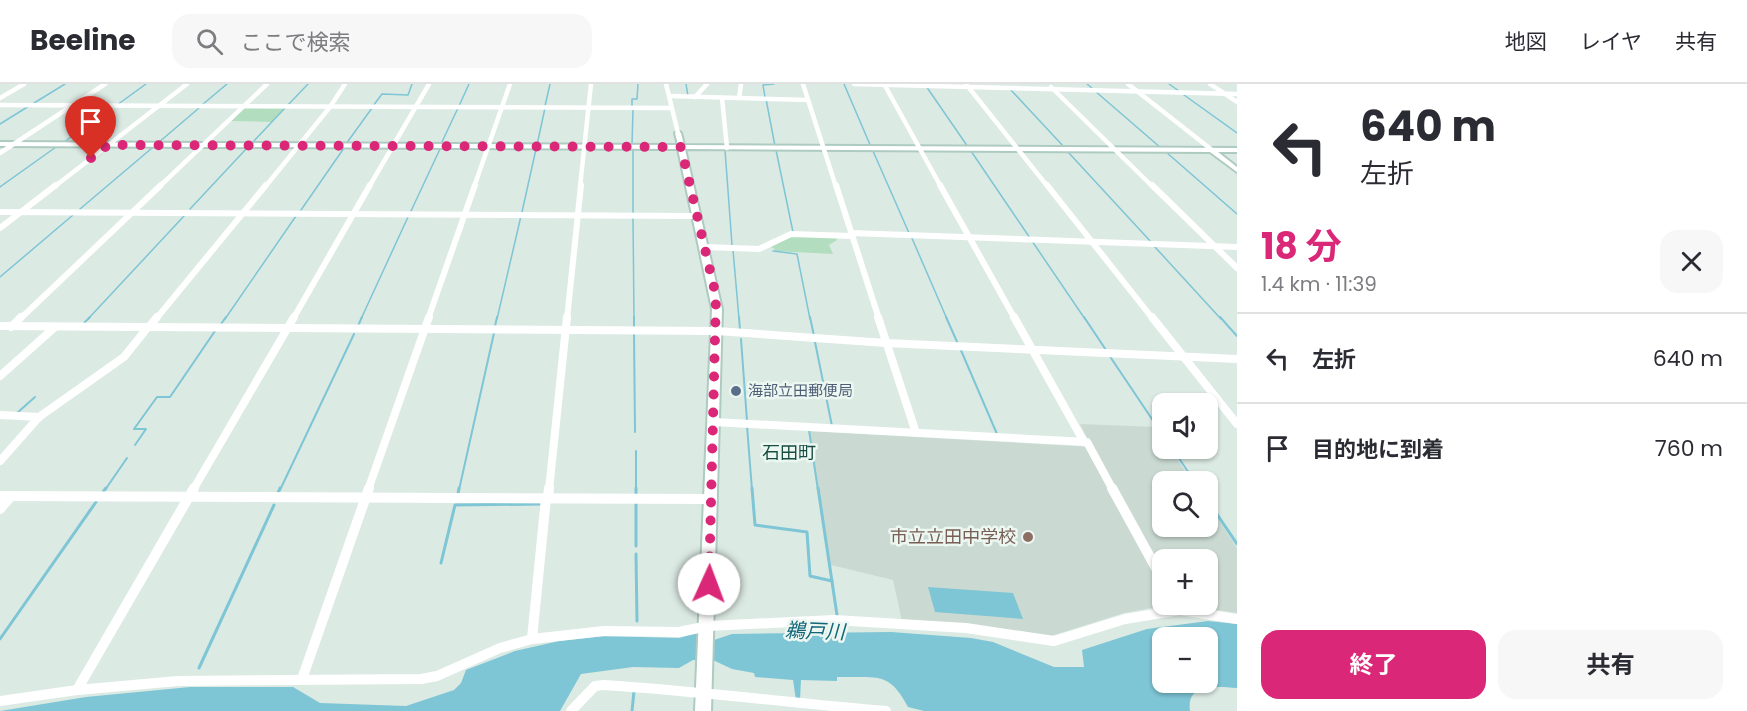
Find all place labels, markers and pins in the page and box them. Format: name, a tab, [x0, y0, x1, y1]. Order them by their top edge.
pin	[65, 96, 116, 158]
place label: 海部立田郵便局	[748, 380, 853, 401]
marker: 海部立田郵便局	[729, 384, 743, 398]
place label: 市立立田中学校	[890, 524, 1016, 549]
marker: 市立立田中学校	[1021, 530, 1035, 544]

